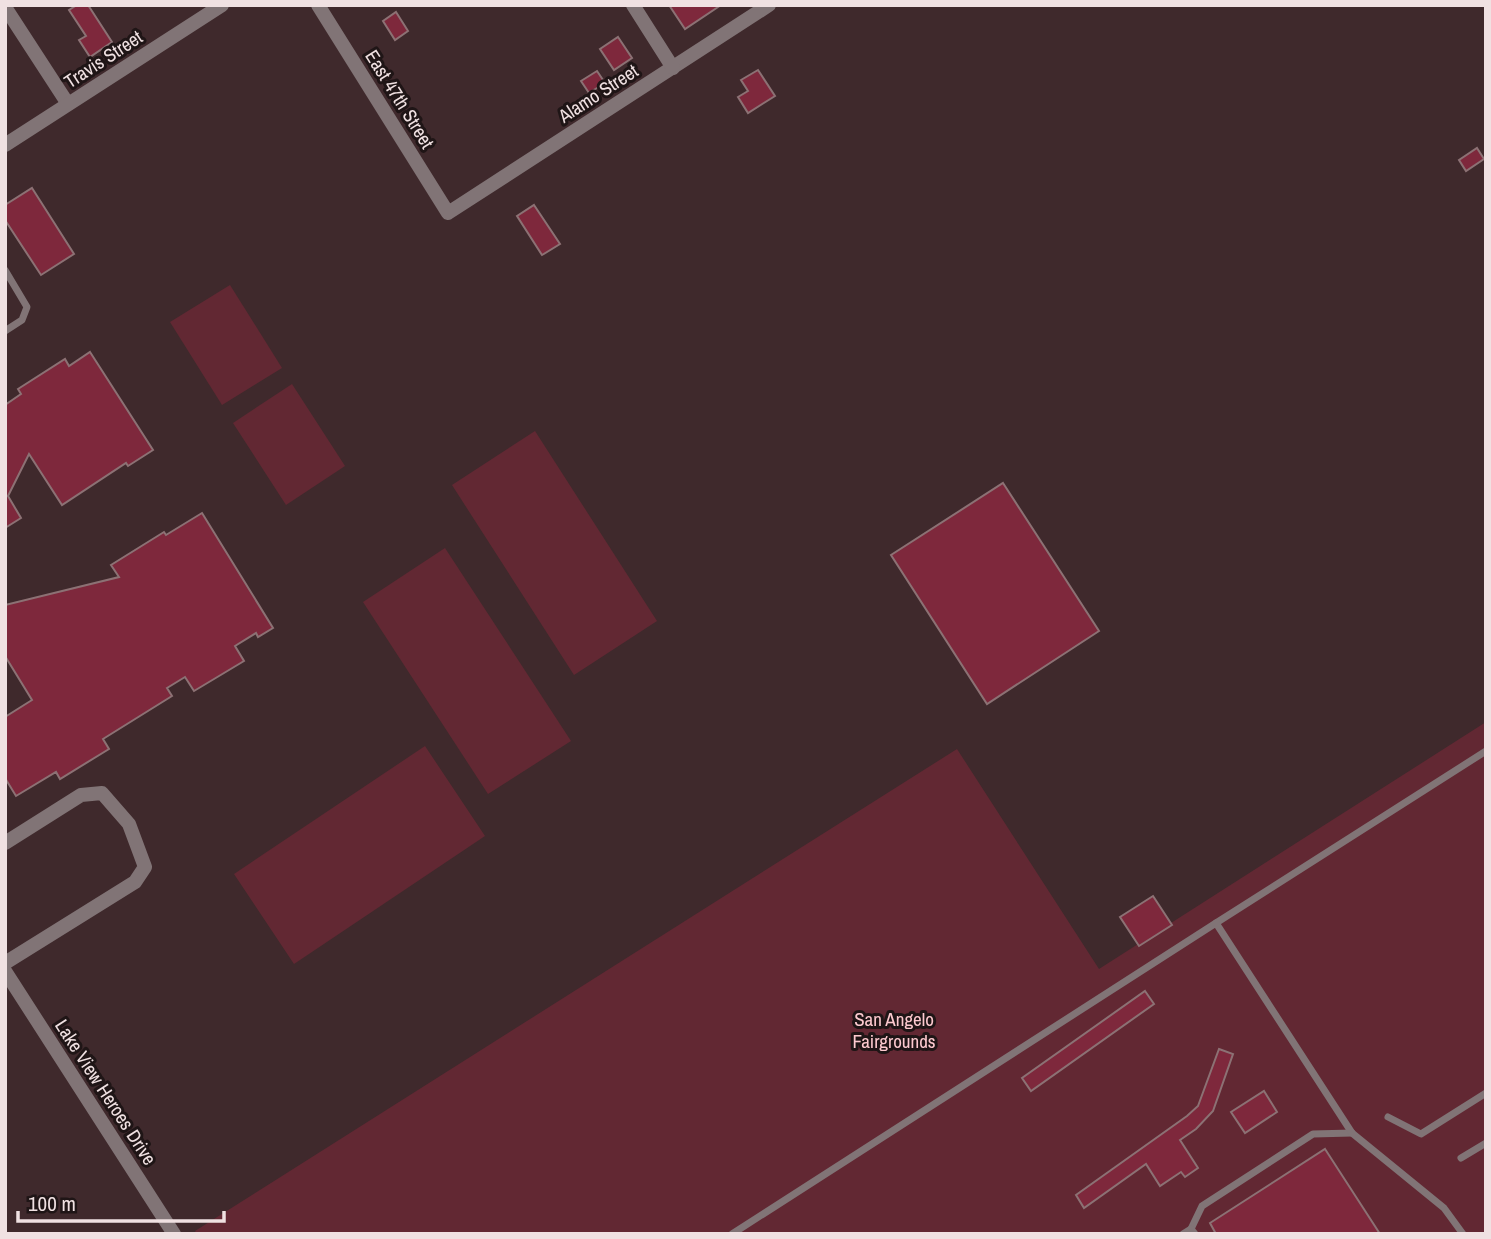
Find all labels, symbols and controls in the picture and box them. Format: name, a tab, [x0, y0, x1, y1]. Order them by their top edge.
street label: Travis Street	[59, 24, 148, 94]
street label: East 47th Street	[359, 45, 441, 154]
street label: Alamo Street	[552, 57, 643, 129]
park label: San Angelo Fairgrounds	[852, 1006, 936, 1054]
street label: Lake View Heroes Drive	[49, 1014, 163, 1170]
scale bar	[18, 1180, 224, 1224]
text: 100 m	[28, 1189, 76, 1218]

